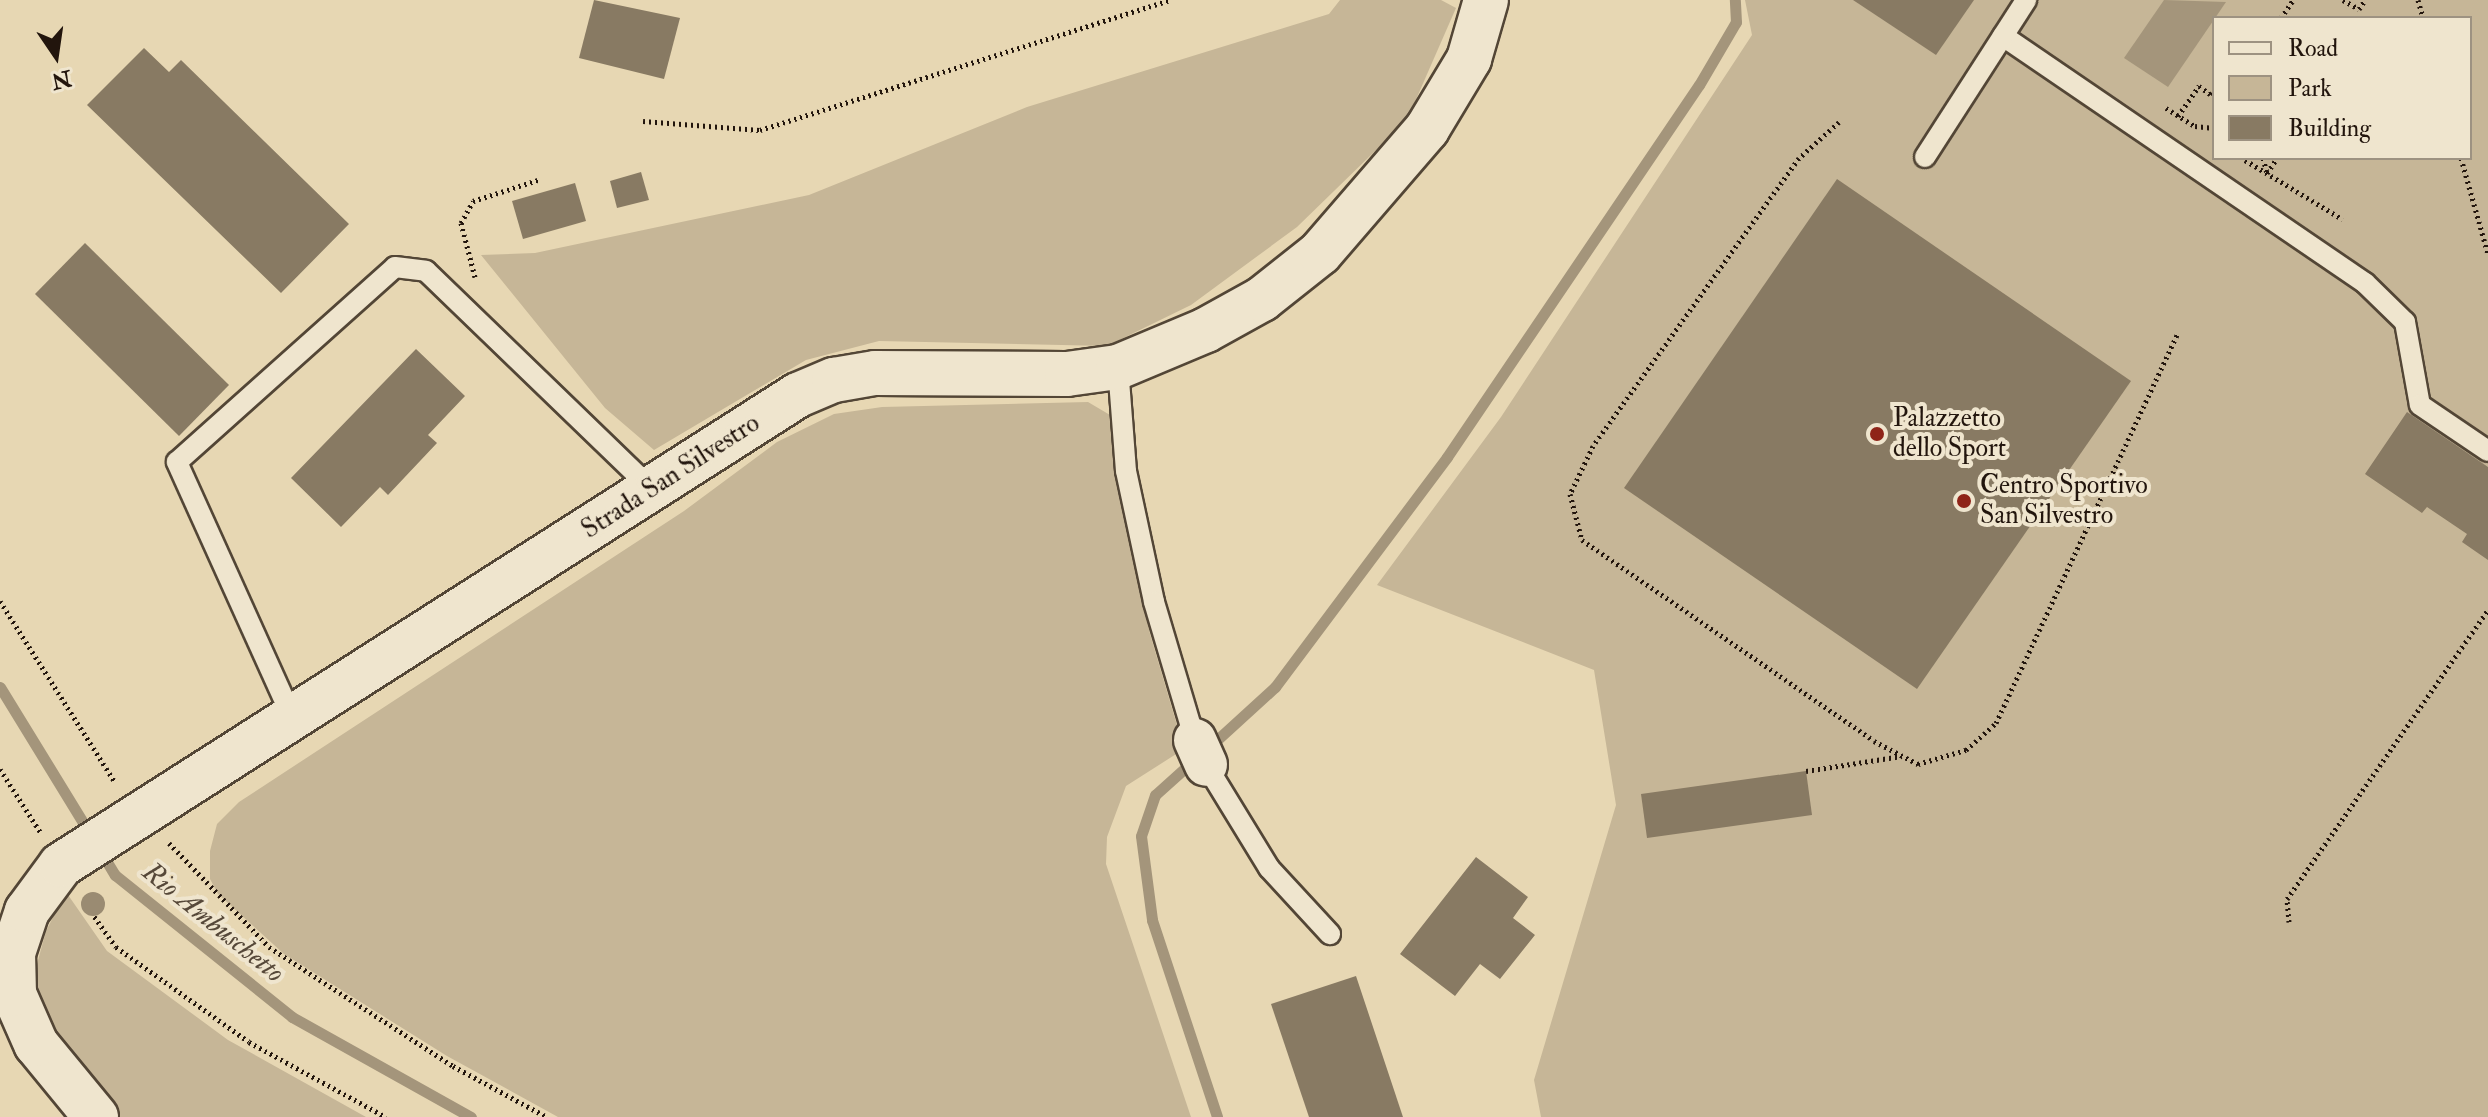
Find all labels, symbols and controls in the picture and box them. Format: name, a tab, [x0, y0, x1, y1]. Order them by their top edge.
north arrow	[16, 16, 96, 96]
legend	[2212, 16, 2472, 160]
text: Road	[2288, 33, 2338, 64]
text: N	[49, 64, 74, 95]
text: Park	[2288, 73, 2332, 104]
text: Building	[2288, 113, 2371, 144]
place label: Palazzetto dello Sport	[1893, 403, 2006, 464]
street label: Strada San Silvestro	[576, 408, 766, 546]
marker: Palazzetto dello Sport	[1868, 425, 1886, 443]
place label: Centro Sportivo San Silvestro	[1980, 470, 2148, 532]
marker: Centro Sportivo San Silvestro	[1955, 492, 1973, 510]
water label: Rio Ambuschetto	[135, 856, 291, 990]

